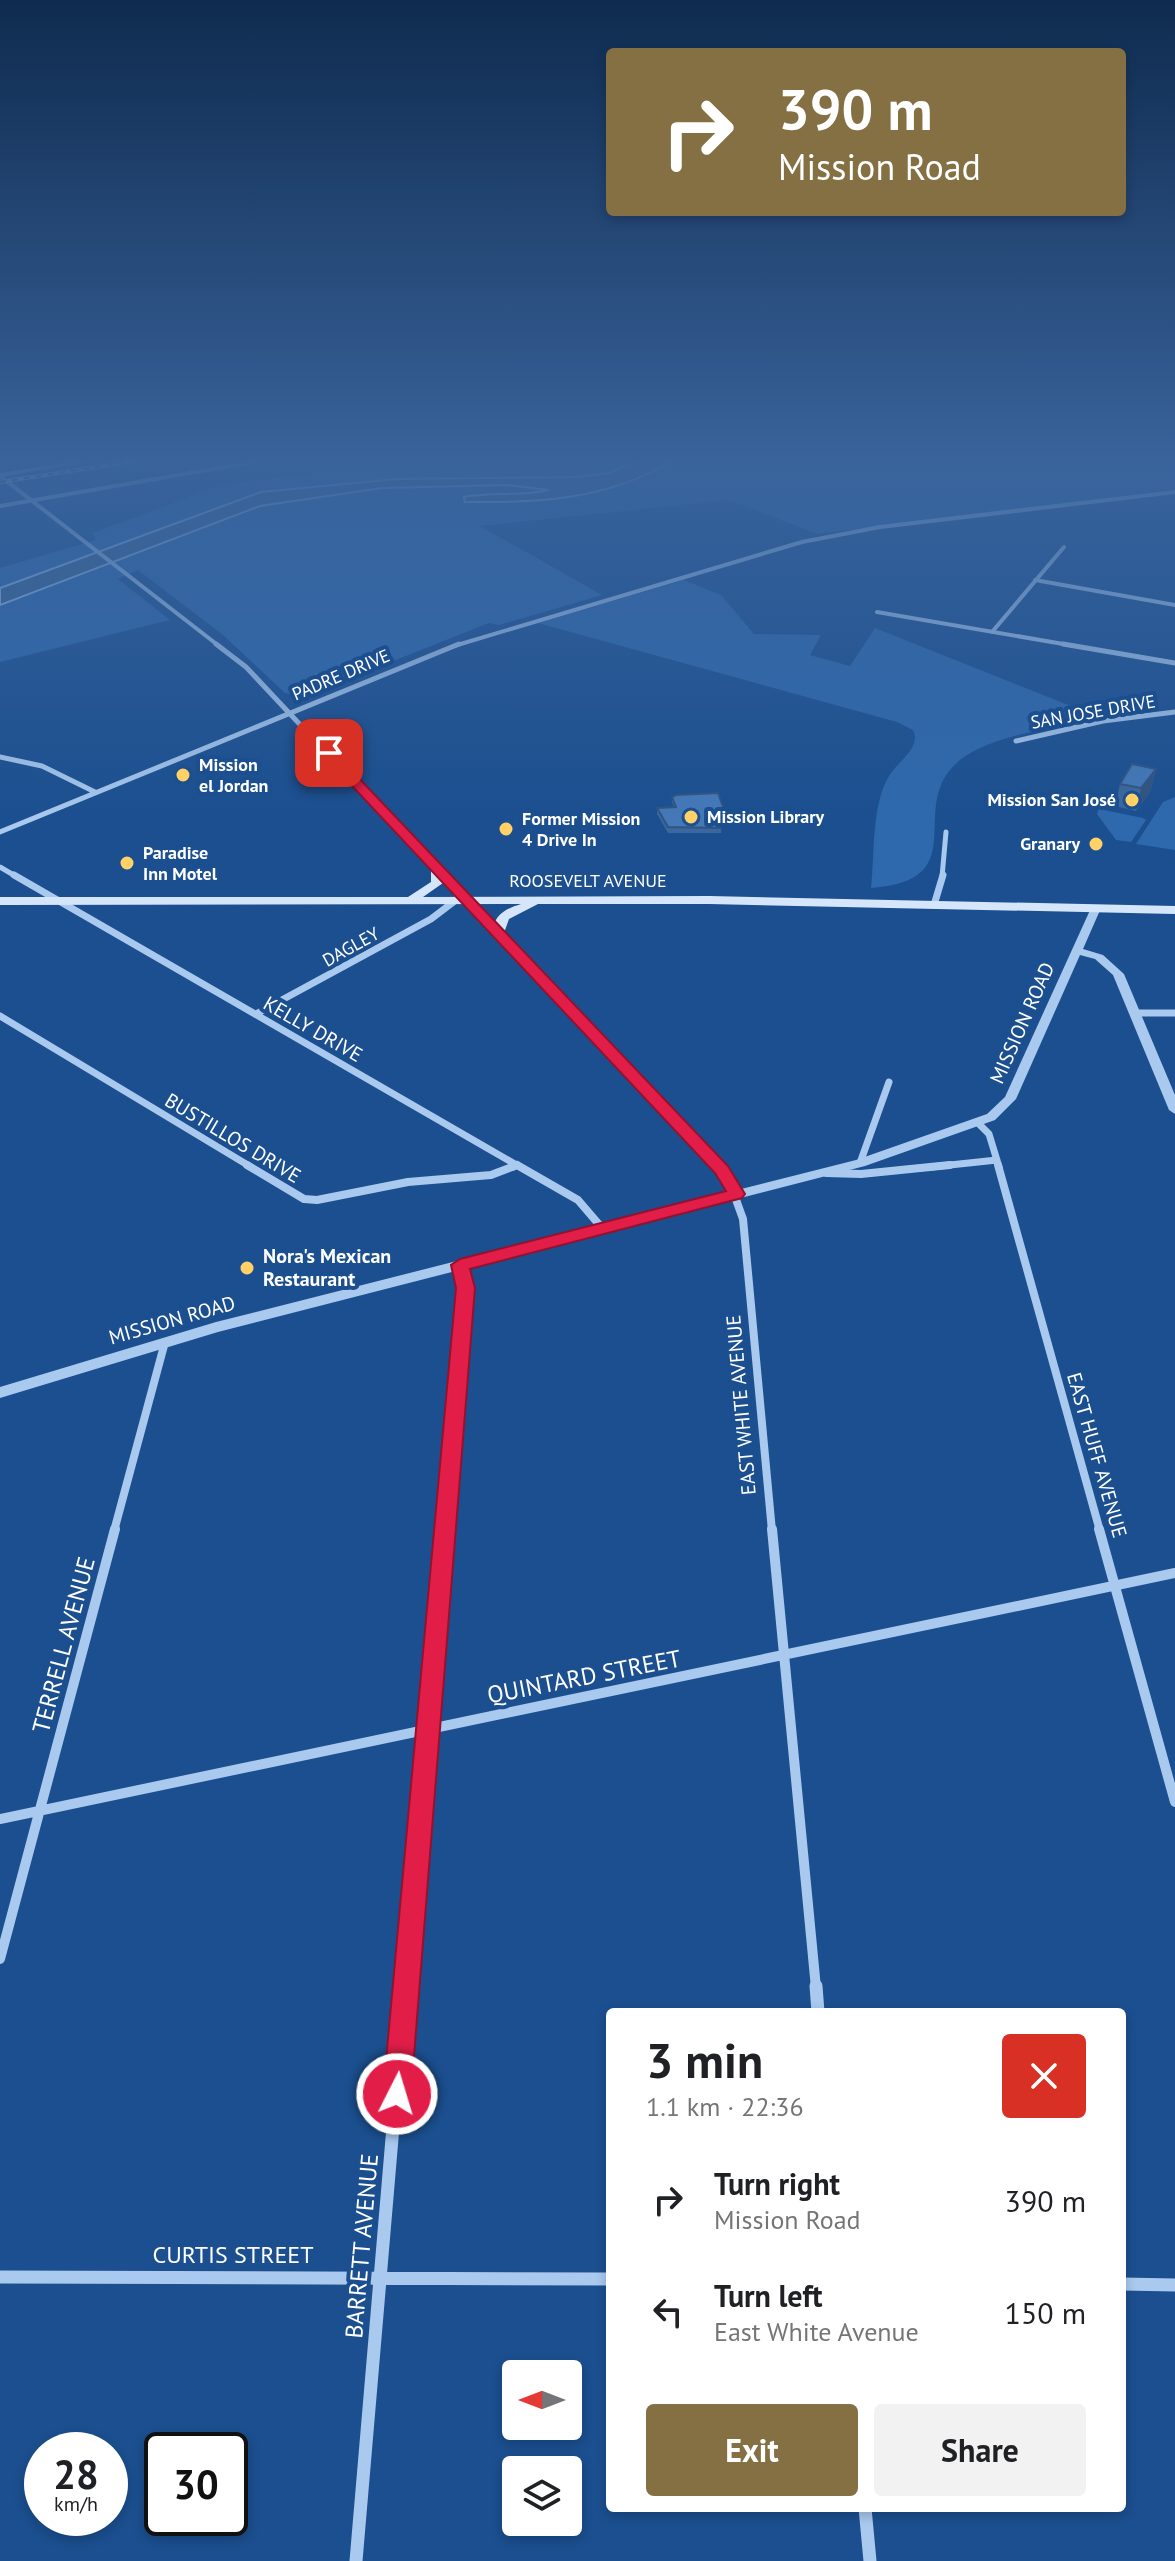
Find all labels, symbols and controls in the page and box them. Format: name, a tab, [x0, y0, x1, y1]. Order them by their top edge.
text: 390 m	[778, 73, 933, 145]
icon: right	[646, 80, 750, 184]
text: Mission Road	[778, 143, 981, 190]
street label: PADRE DRIVE	[288, 644, 393, 705]
street label: SAN JOSE DRIVE	[1029, 689, 1157, 734]
pin	[295, 719, 363, 787]
icon: arrive	[307, 731, 351, 775]
place label: Mission el Jordan	[199, 753, 268, 797]
marker: Mission el Jordan	[174, 766, 192, 784]
place label: Mission San José	[987, 788, 1116, 811]
marker: Mission San José	[1123, 791, 1141, 809]
place label: Mission Library	[707, 805, 825, 828]
place label: Former Mission 4 Drive In	[522, 807, 640, 851]
marker: Mission Library	[682, 808, 700, 826]
marker: Former Mission 4 Drive In	[497, 820, 515, 838]
place label: Granary	[1020, 832, 1080, 855]
marker: Granary	[1087, 835, 1105, 853]
place label: Paradise Inn Motel	[143, 841, 218, 885]
marker: Paradise Inn Motel	[118, 854, 136, 872]
street label: ROOSEVELT AVENUE	[509, 869, 667, 892]
street label: DAGLEY	[318, 922, 383, 972]
street label: MISSION ROAD	[984, 958, 1060, 1088]
street label: KELLY DRIVE	[259, 990, 367, 1068]
street label: BUSTILLOS DRIVE	[160, 1087, 306, 1189]
place label: Nora's Mexican Restaurant	[263, 1243, 391, 1292]
marker: Nora's Mexican Restaurant	[238, 1259, 256, 1277]
street label: MISSION ROAD	[106, 1290, 238, 1350]
street label: EAST WHITE AVENUE	[720, 1314, 762, 1496]
street label: EAST HUFF AVENUE	[1061, 1369, 1133, 1541]
street label: TERRELL AVENUE	[25, 1553, 102, 1736]
street label: QUINTARD STREET	[484, 1643, 683, 1710]
text: 3 min	[646, 2029, 763, 2091]
button: close	[1002, 2034, 1086, 2118]
position arrow	[355, 2052, 439, 2136]
text: 1.1 km · 22:36	[646, 2090, 804, 2123]
street label: BARRETT AVENUE	[338, 2152, 385, 2340]
text: Turn right	[714, 2164, 840, 2203]
icon: right	[646, 2178, 690, 2222]
text: 390 m	[1005, 2181, 1086, 2220]
text: Mission Road	[714, 2203, 861, 2236]
street label: CURTIS STREET	[152, 2239, 314, 2270]
text: Turn left	[714, 2276, 822, 2315]
icon: left	[646, 2290, 690, 2334]
text: 150 m	[1005, 2293, 1086, 2332]
text: East White Avenue	[714, 2315, 919, 2348]
north arrow	[502, 2360, 582, 2440]
map controls	[502, 2360, 582, 2536]
button: Exit	[646, 2404, 858, 2496]
button: Share	[874, 2404, 1086, 2496]
speed limit sign: 30	[144, 2432, 248, 2536]
text: 28	[53, 2448, 99, 2500]
button: layers	[502, 2456, 582, 2536]
text: km/h	[54, 2491, 98, 2517]

